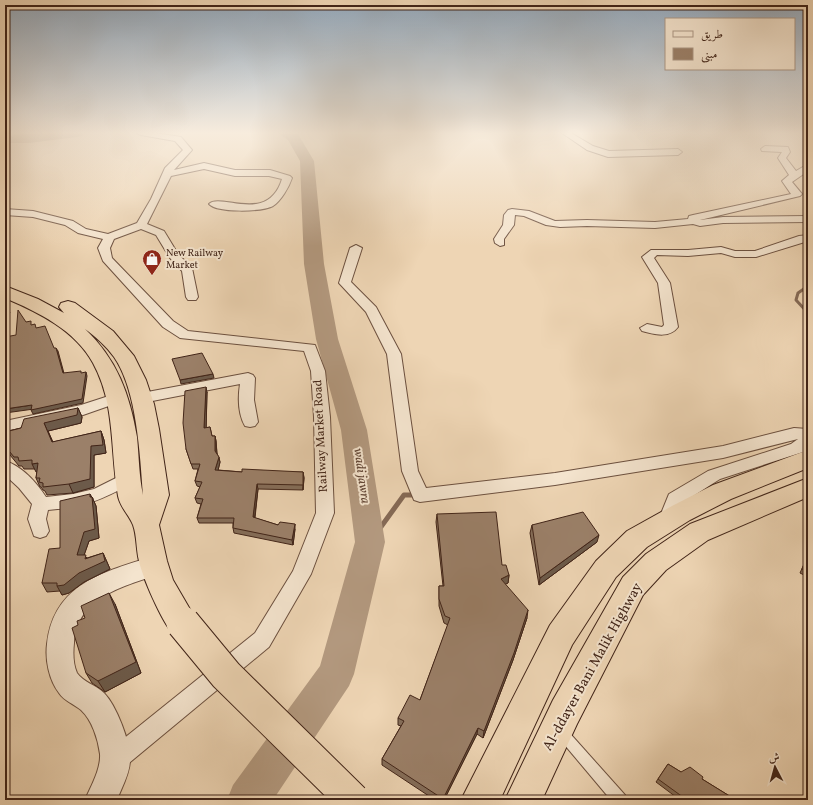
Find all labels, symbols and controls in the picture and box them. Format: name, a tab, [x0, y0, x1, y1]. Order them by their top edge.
legend	[665, 18, 795, 70]
text: طريق	[701, 27, 723, 43]
text: مبنى	[701, 47, 717, 63]
place label: New Railway Market	[166, 246, 224, 272]
shop icon: New Railway Market	[141, 248, 163, 276]
street label: Railway Market Road	[310, 379, 332, 493]
water label: wadi jawra	[348, 447, 374, 505]
street label: Al-ddayer Bani Malik Highway	[539, 579, 647, 754]
north arrow	[755, 747, 795, 787]
text: ش	[768, 751, 780, 767]

